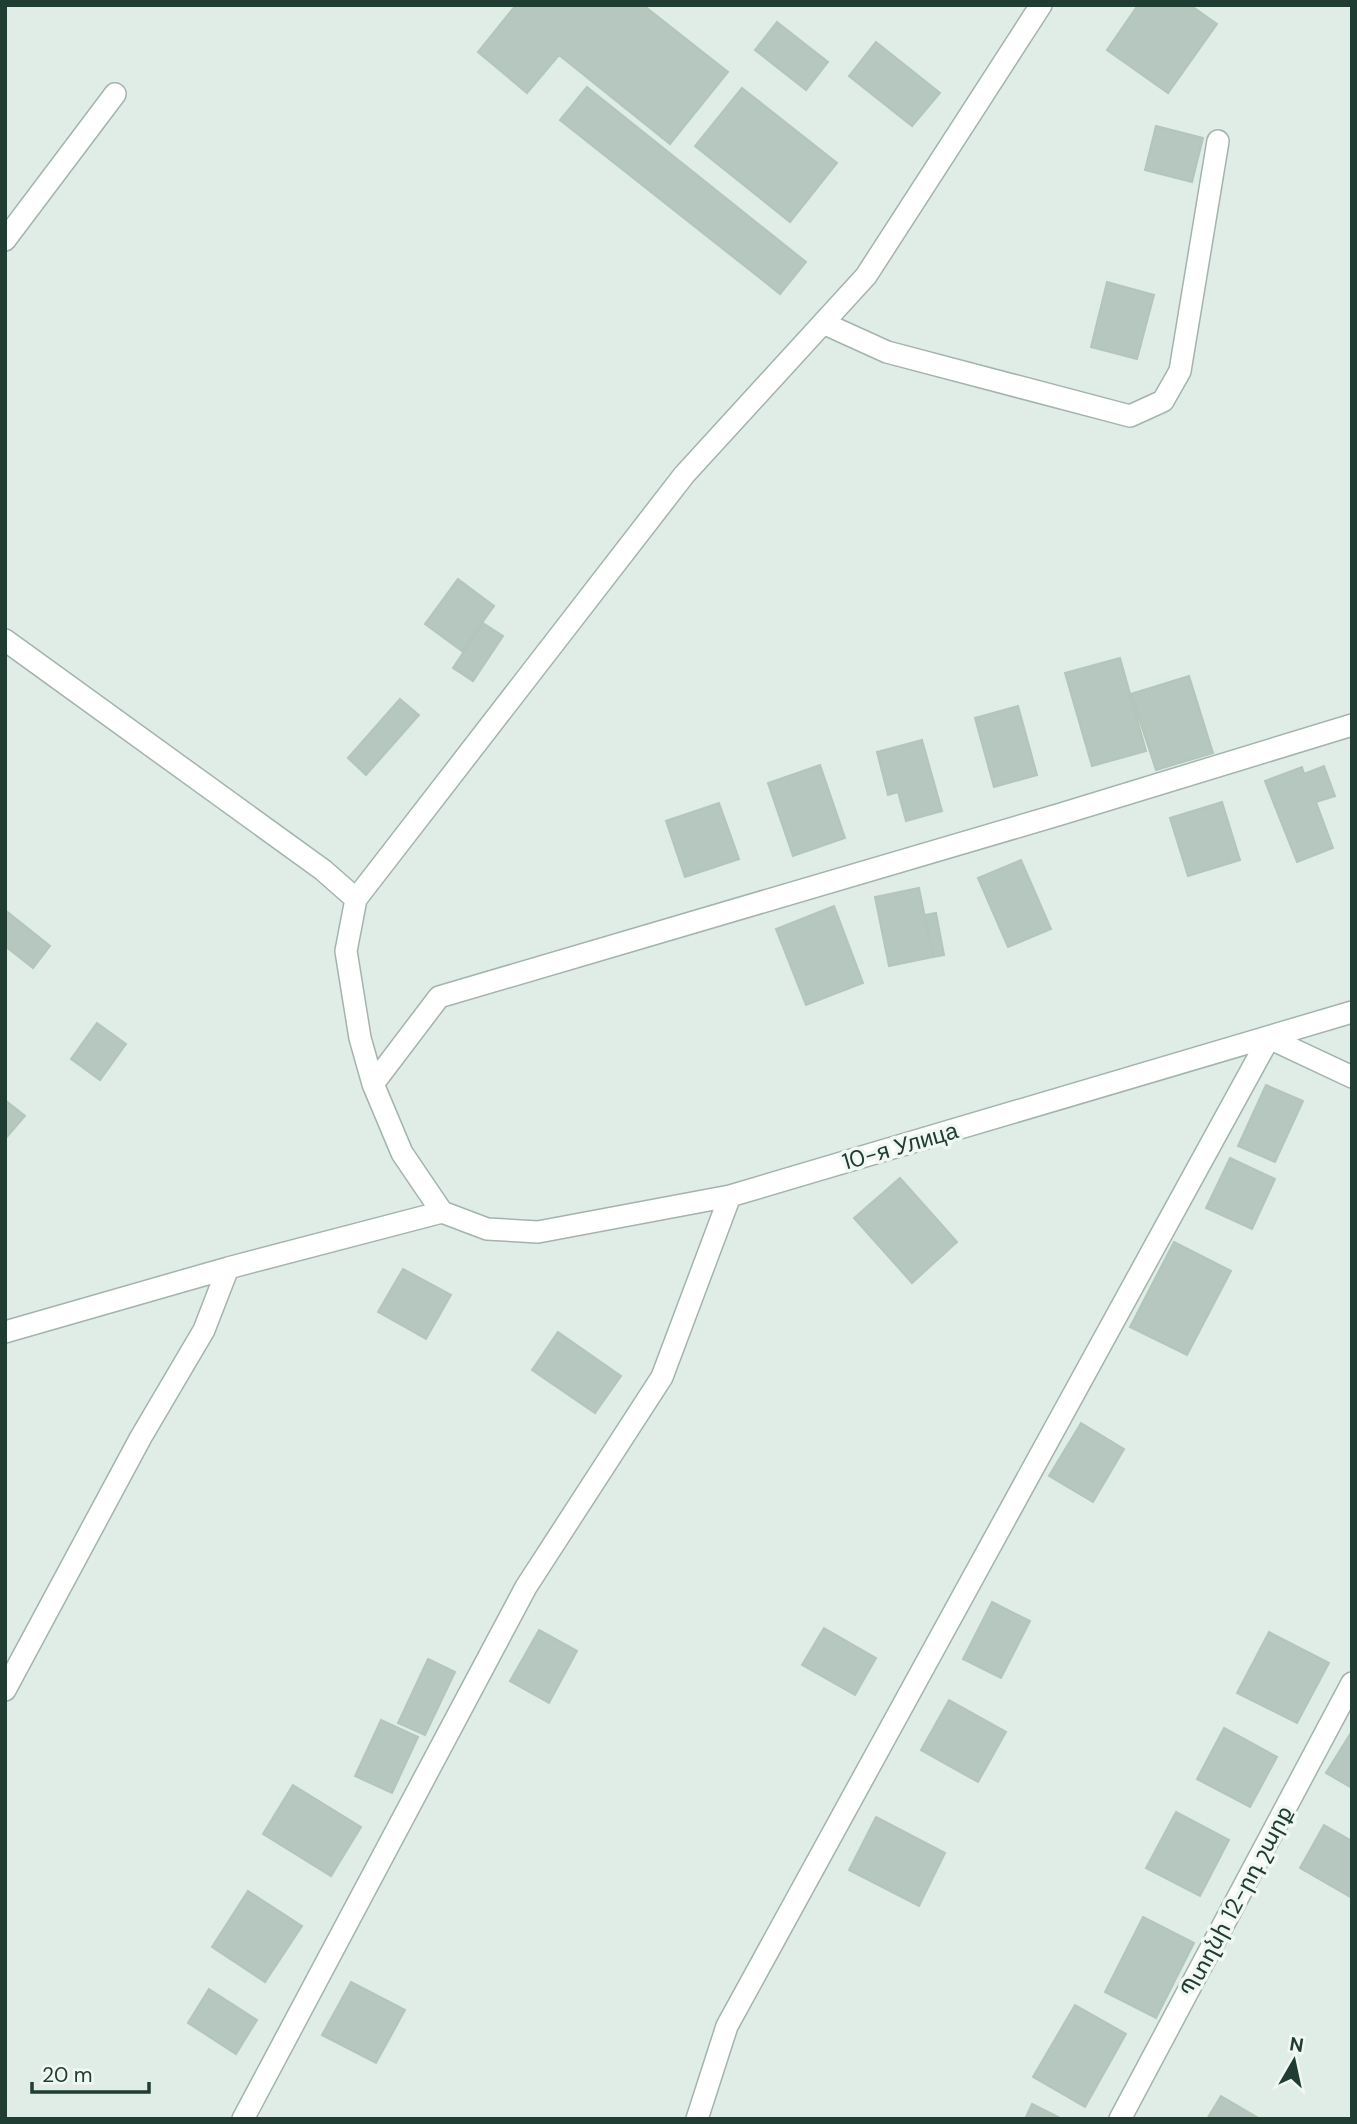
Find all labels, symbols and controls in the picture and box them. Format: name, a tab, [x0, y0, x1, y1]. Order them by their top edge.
street label: 10-я Улица	[839, 1115, 962, 1177]
street label: Պտղնի 12-րդ շարք	[1173, 1800, 1299, 2002]
north arrow	[1259, 2026, 1329, 2096]
text: N	[1288, 2031, 1305, 2058]
scale bar	[32, 2050, 149, 2094]
text: 20 m	[42, 2061, 93, 2089]

